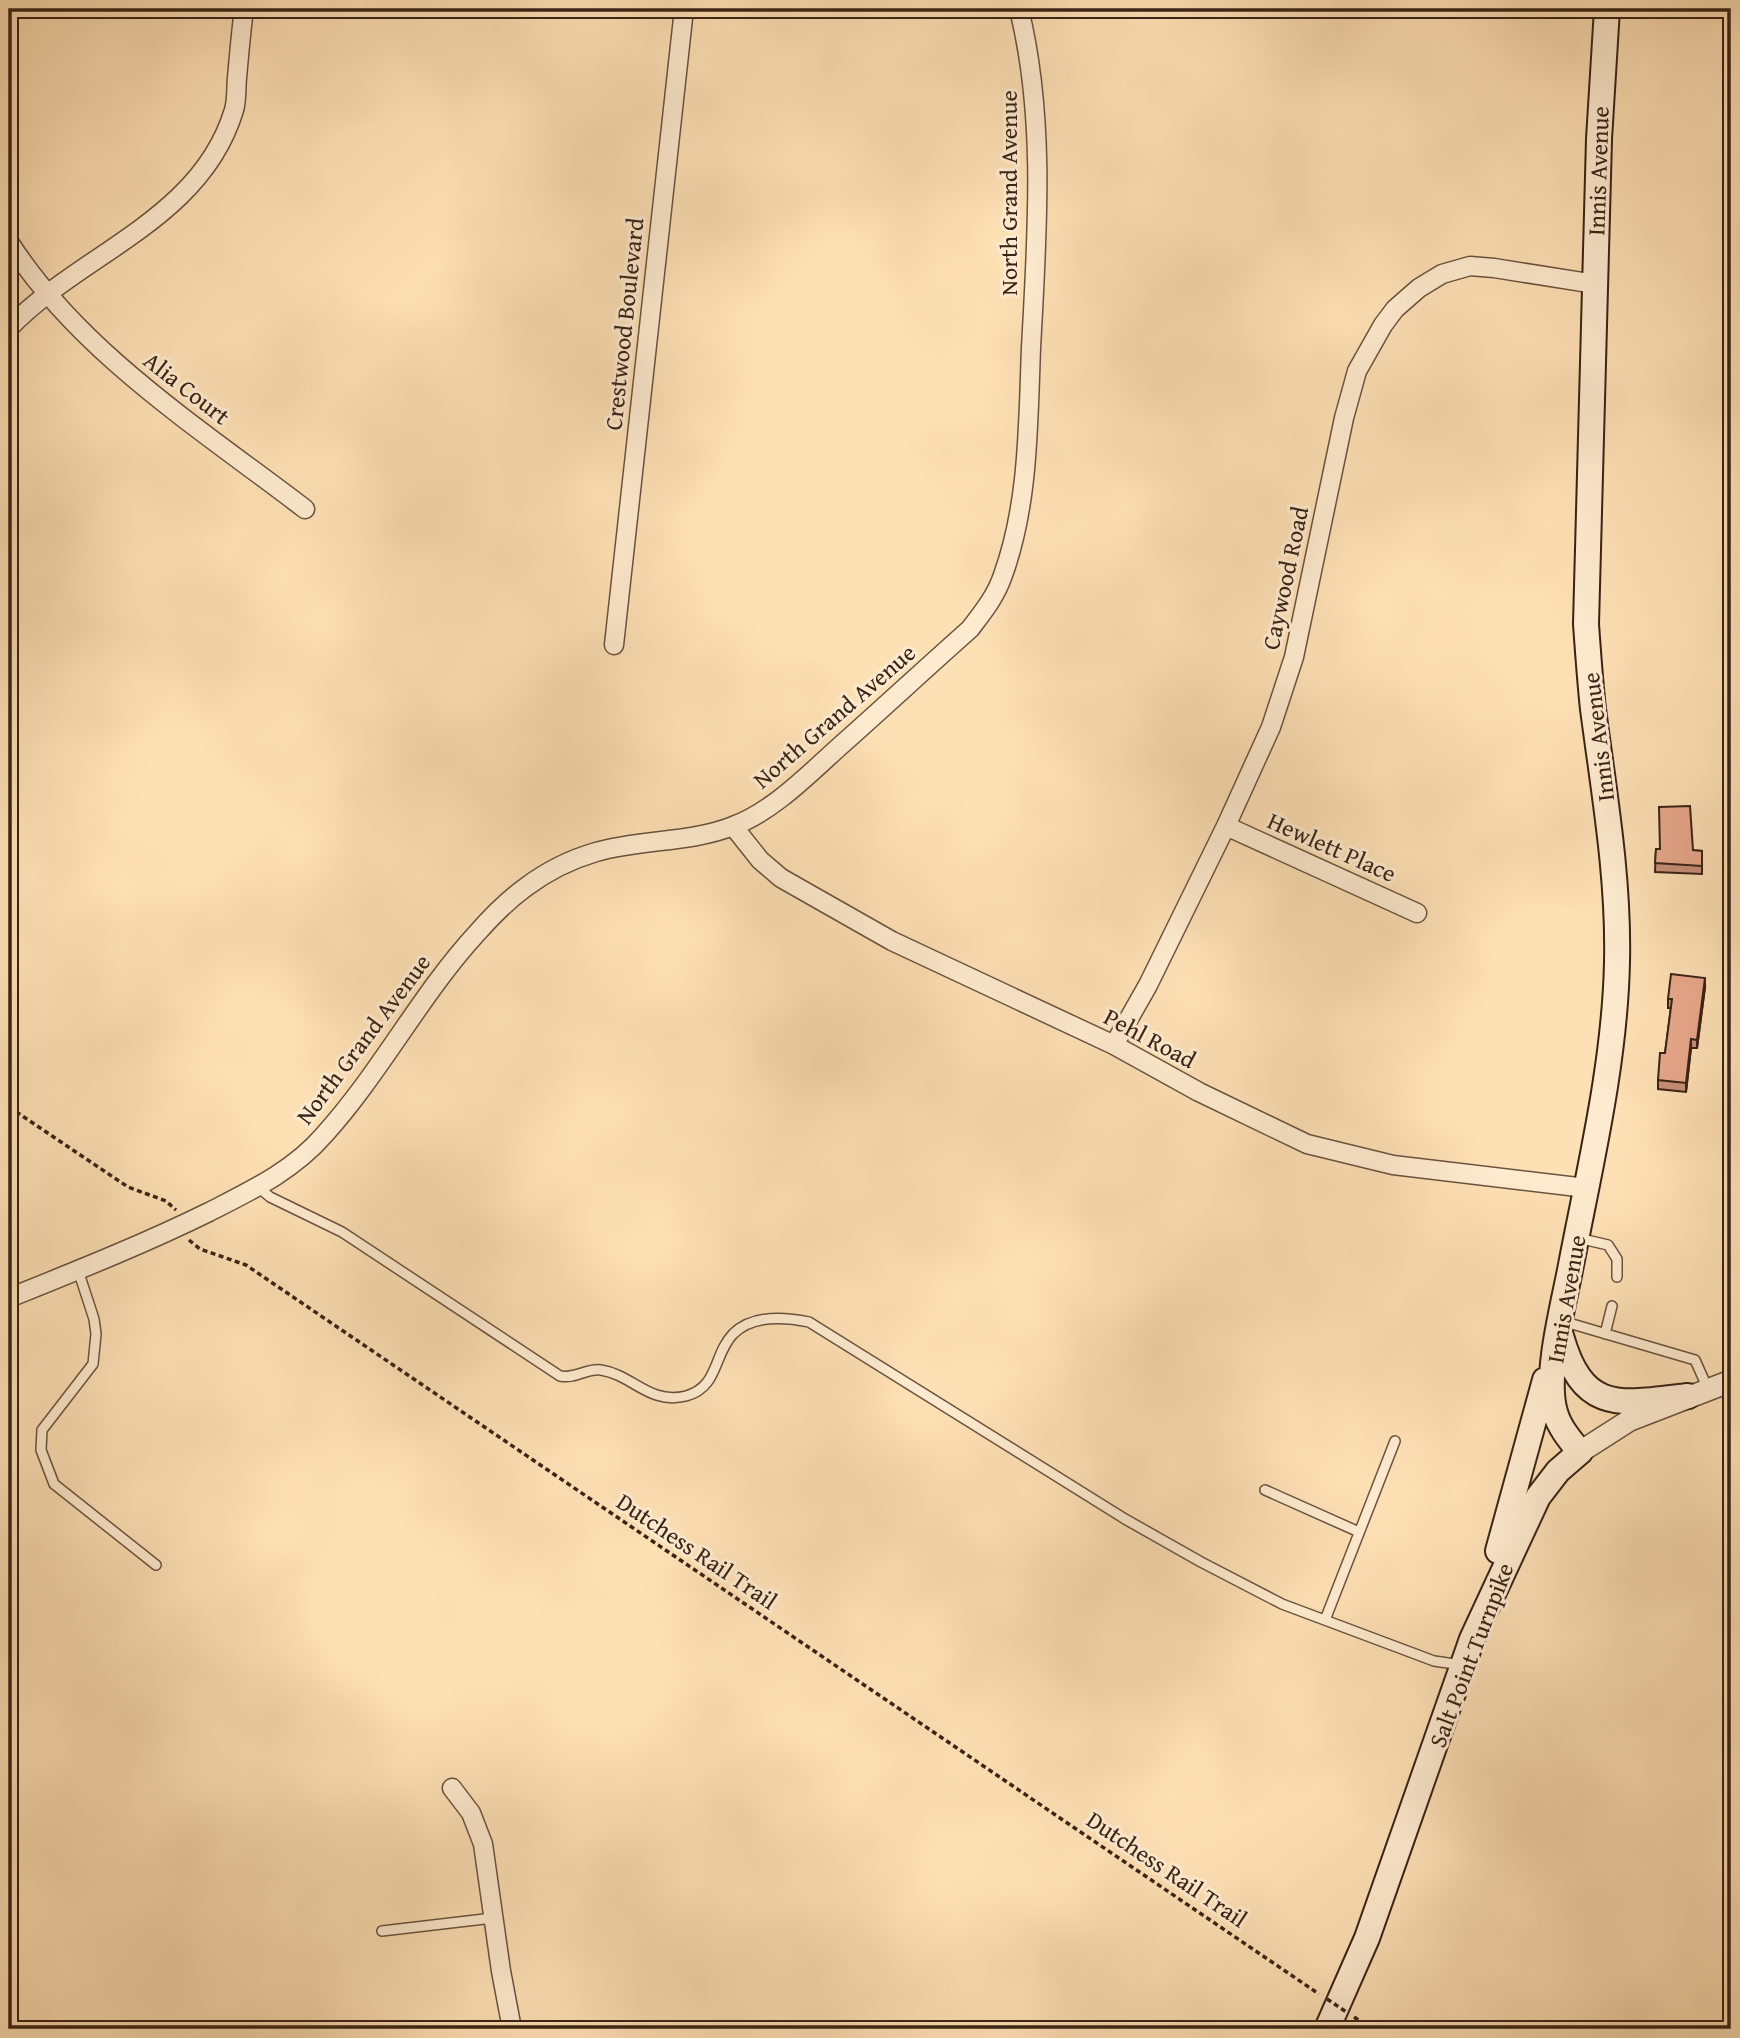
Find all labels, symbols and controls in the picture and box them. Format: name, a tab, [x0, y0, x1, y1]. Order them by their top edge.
street label: North Grand Avenue	[991, 90, 1026, 296]
street label: Innis Avenue	[1578, 106, 1618, 236]
street label: Crestwood Boulevard	[595, 216, 653, 432]
street label: Alia Court	[136, 343, 238, 433]
street label: Caywood Road	[1253, 503, 1317, 653]
street label: North Grand Avenue	[745, 635, 923, 797]
street label: Innis Avenue	[1573, 671, 1623, 803]
street label: Hewlett Place	[1262, 803, 1402, 891]
street label: North Grand Avenue	[287, 946, 439, 1132]
street label: Pehl Road	[1098, 999, 1202, 1077]
street label: Innis Avenue	[1538, 1232, 1594, 1366]
street label: Dutchess Rail Trail	[610, 1484, 785, 1618]
street label: Salt Point Turnpike	[1420, 1558, 1522, 1752]
street label: Dutchess Rail Trail	[1080, 1802, 1255, 1936]

